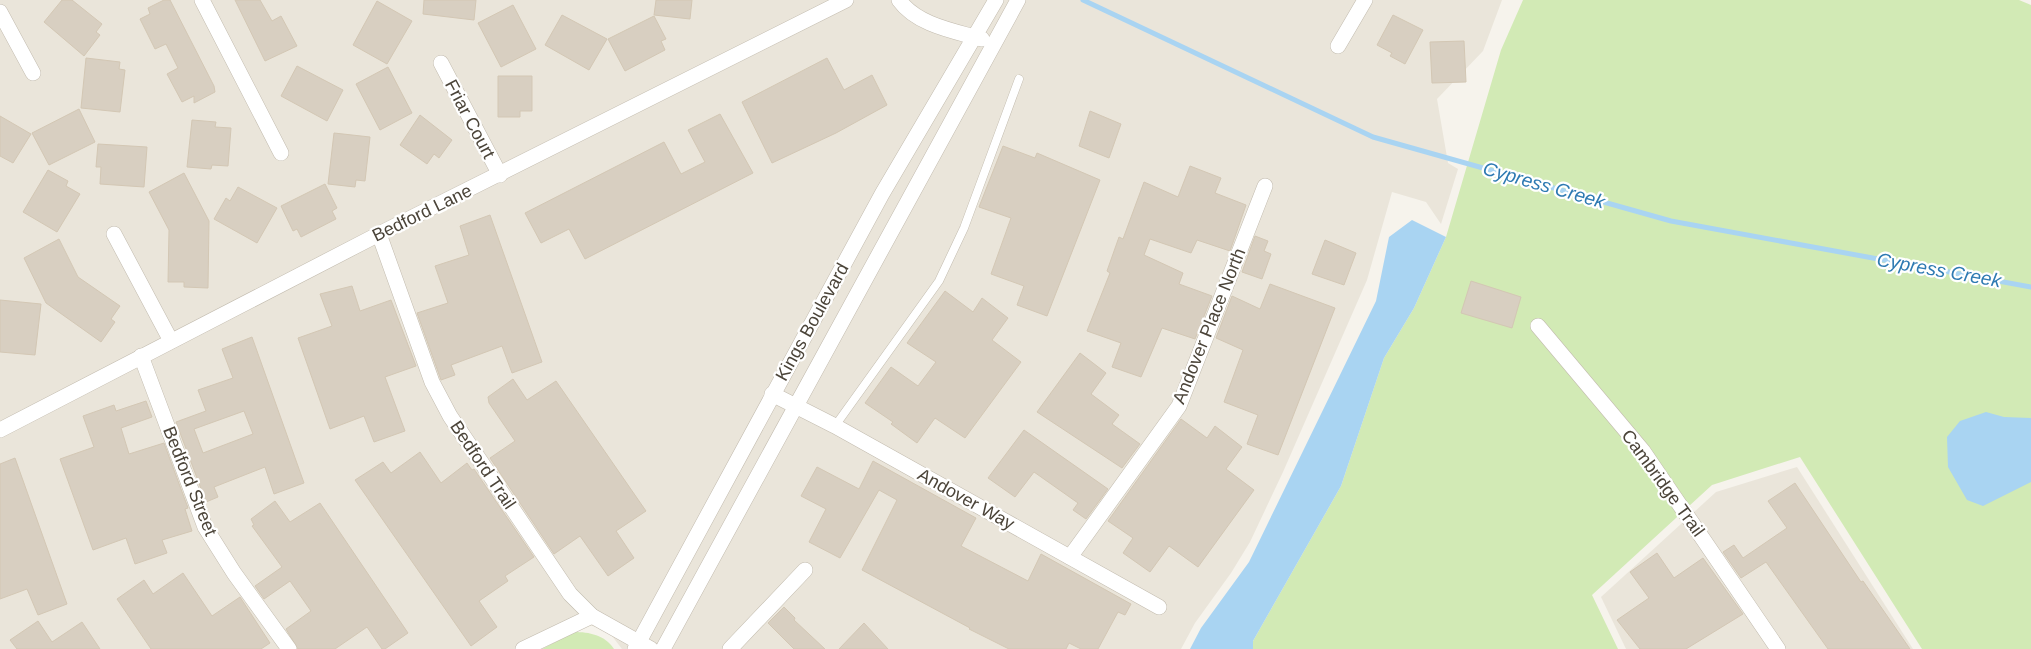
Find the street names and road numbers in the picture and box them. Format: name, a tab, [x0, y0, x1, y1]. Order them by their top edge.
street label: Friar Court	[441, 76, 499, 162]
street label: Bedford Lane	[369, 180, 475, 246]
street label: Andover Place North	[1169, 245, 1249, 407]
street label: Kings Boulevard	[771, 260, 853, 384]
street label: Bedford Trail	[446, 417, 520, 513]
street label: Bedford Street	[159, 423, 221, 539]
street label: Cambridge Trail	[1618, 426, 1708, 540]
street label: Andover Way	[914, 464, 1018, 534]

